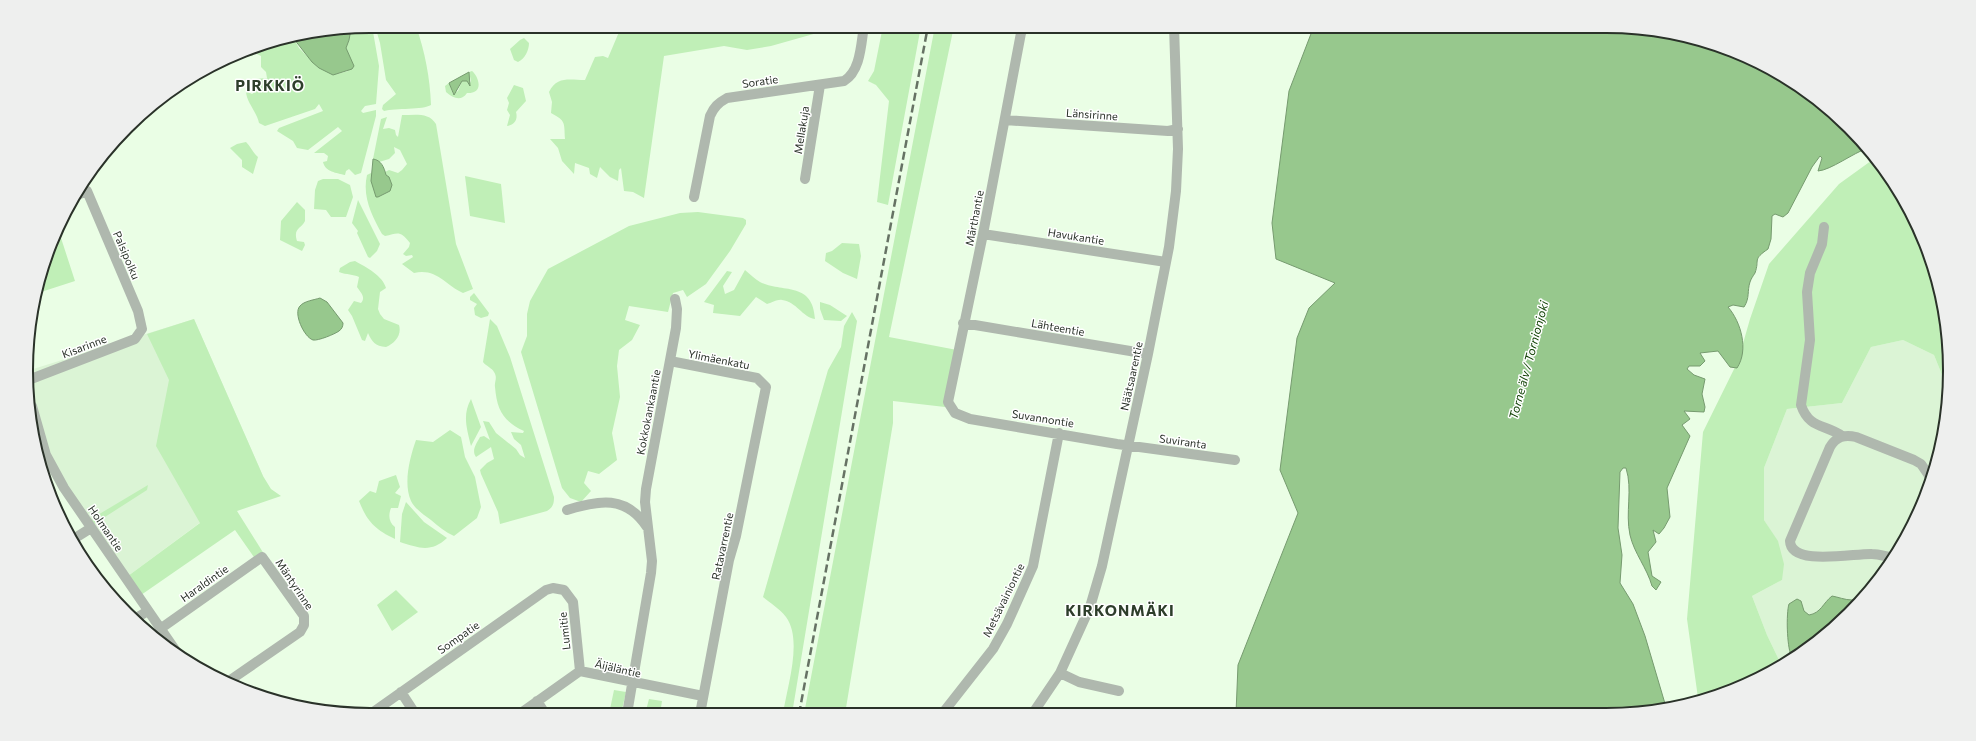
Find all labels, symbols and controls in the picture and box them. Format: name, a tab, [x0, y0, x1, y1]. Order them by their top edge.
street label: Soratie	[741, 72, 779, 90]
district label: PIRKKIÖ	[235, 76, 305, 94]
street label: Mellakuja	[791, 105, 811, 155]
street label: Länsirinne	[1066, 106, 1118, 122]
street label: Märthantie	[962, 189, 986, 247]
street label: Havukantie	[1047, 225, 1105, 247]
street label: Palsipolku	[111, 229, 143, 281]
water label: Torne älv / Tornionjoki	[1505, 298, 1551, 421]
street label: Lähteentie	[1030, 316, 1086, 338]
street label: Kisarinne	[60, 332, 108, 360]
street label: Näätsaarentie	[1117, 340, 1145, 412]
street label: Ylimäenkatu	[687, 347, 751, 371]
street label: Kokkokankaantie	[633, 368, 663, 456]
street label: Suvannontie	[1011, 407, 1075, 429]
street label: Suviranta	[1158, 431, 1208, 451]
street label: Holmantie	[86, 503, 126, 554]
street label: Ratavarrentie	[709, 511, 736, 581]
street label: Mäntyrinne	[273, 556, 317, 612]
street label: Metsävainiontie	[979, 561, 1027, 639]
street label: Haraldintie	[178, 562, 231, 604]
district label: KIRKONMÄKI	[1065, 601, 1175, 619]
street label: Lumitie	[556, 611, 572, 651]
street label: Sompatie	[435, 618, 482, 656]
street label: Äijäläntie	[594, 655, 643, 680]

